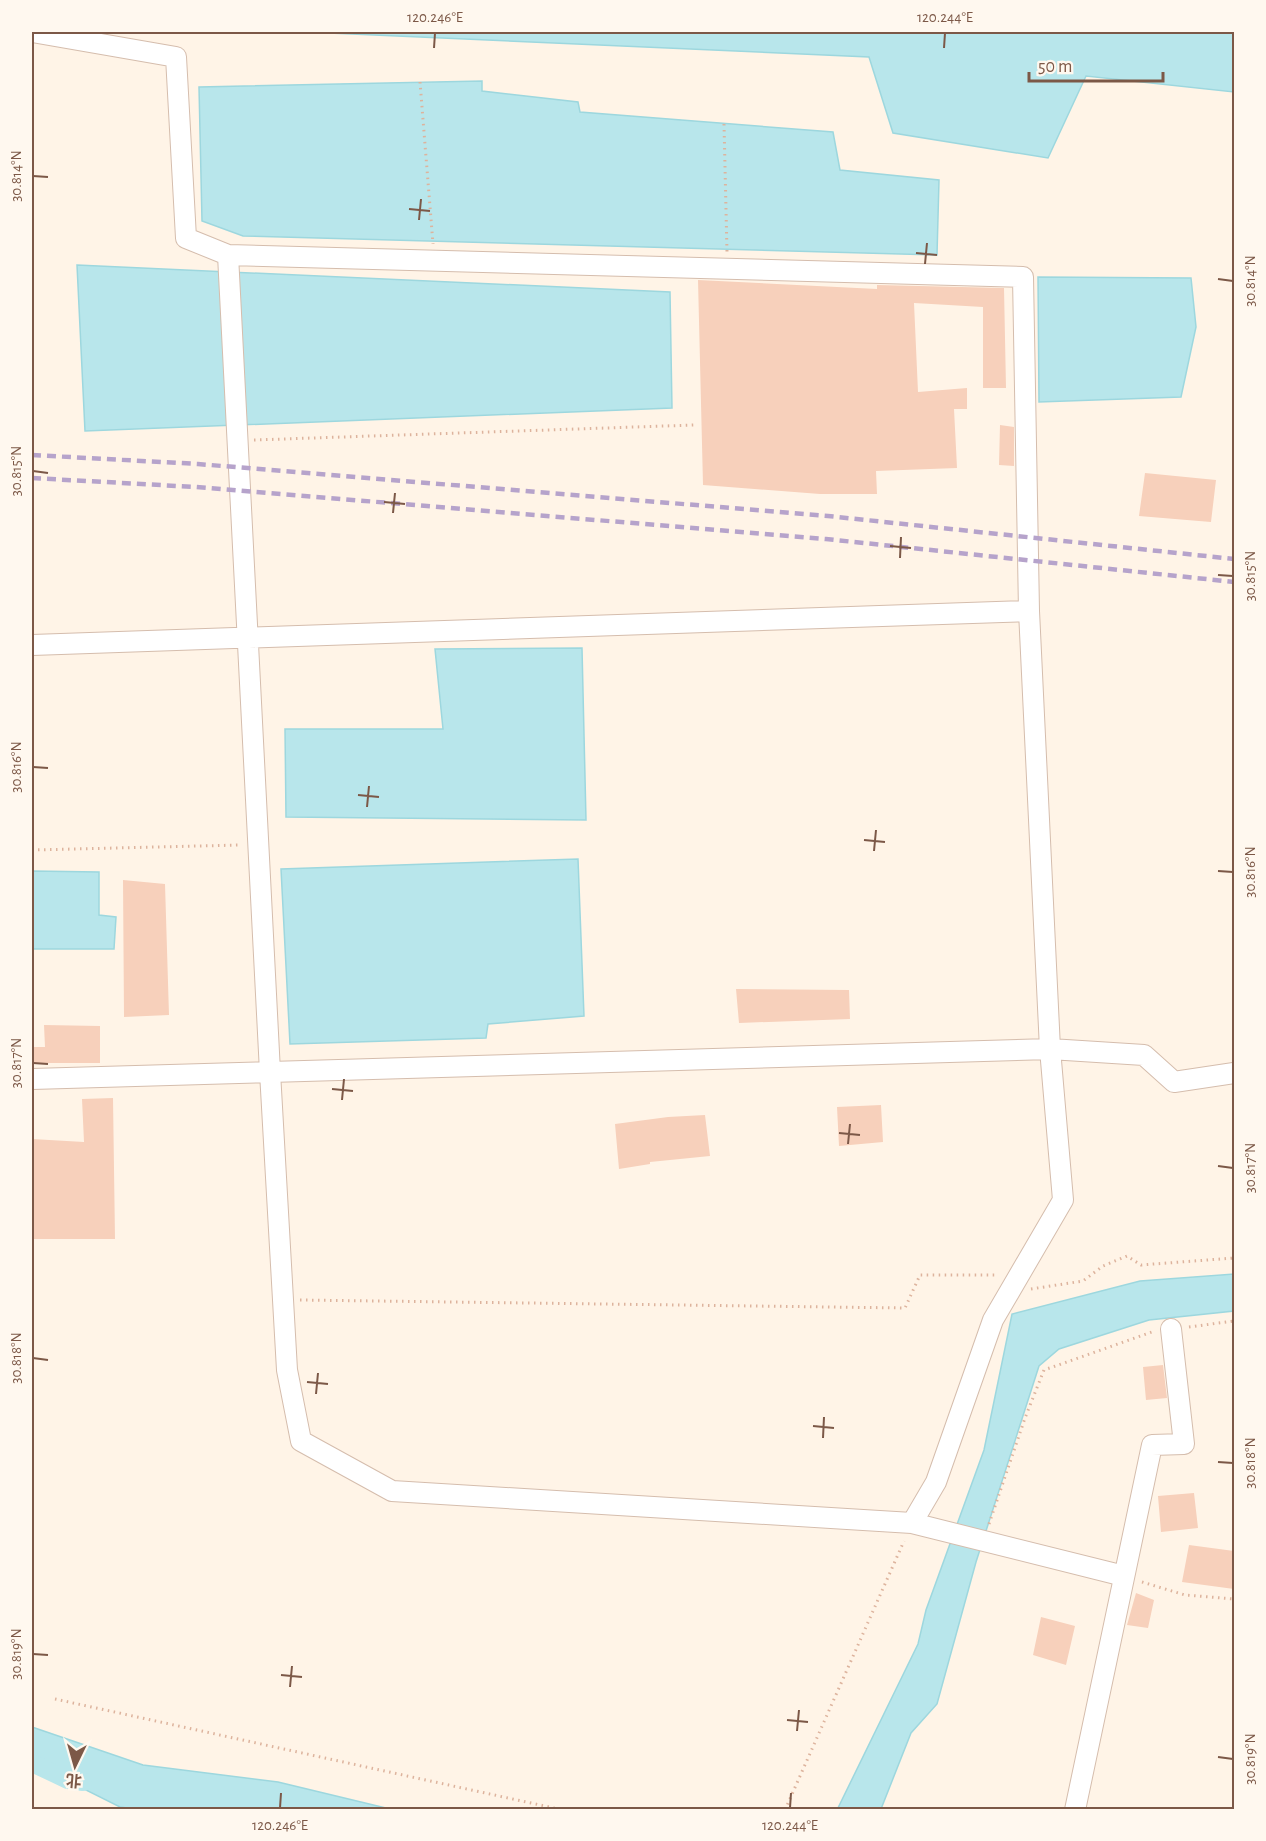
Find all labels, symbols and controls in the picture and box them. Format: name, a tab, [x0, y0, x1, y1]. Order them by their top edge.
text: 120.246°E	[407, 10, 463, 25]
text: 120.244°E	[917, 10, 973, 25]
scale bar	[1029, 45, 1162, 83]
text: 50 m	[1038, 58, 1072, 76]
text: 30.814°N	[9, 150, 24, 202]
text: 30.814°N	[1243, 255, 1258, 307]
text: 30.815°N	[9, 446, 24, 496]
text: 30.815°N	[1243, 551, 1258, 601]
text: 30.816°N	[9, 741, 24, 793]
text: 30.816°N	[1243, 846, 1258, 898]
text: 30.817°N	[9, 1038, 24, 1088]
text: 30.817°N	[1243, 1143, 1258, 1193]
text: 30.818°N	[9, 1332, 24, 1384]
text: 30.818°N	[1243, 1437, 1258, 1489]
text: 30.819°N	[9, 1628, 24, 1680]
text: 30.819°N	[1243, 1733, 1258, 1785]
north arrow	[45, 1736, 105, 1796]
text: 北	[65, 1771, 82, 1790]
text: 120.246°E	[252, 1818, 308, 1833]
text: 120.244°E	[762, 1818, 818, 1833]

